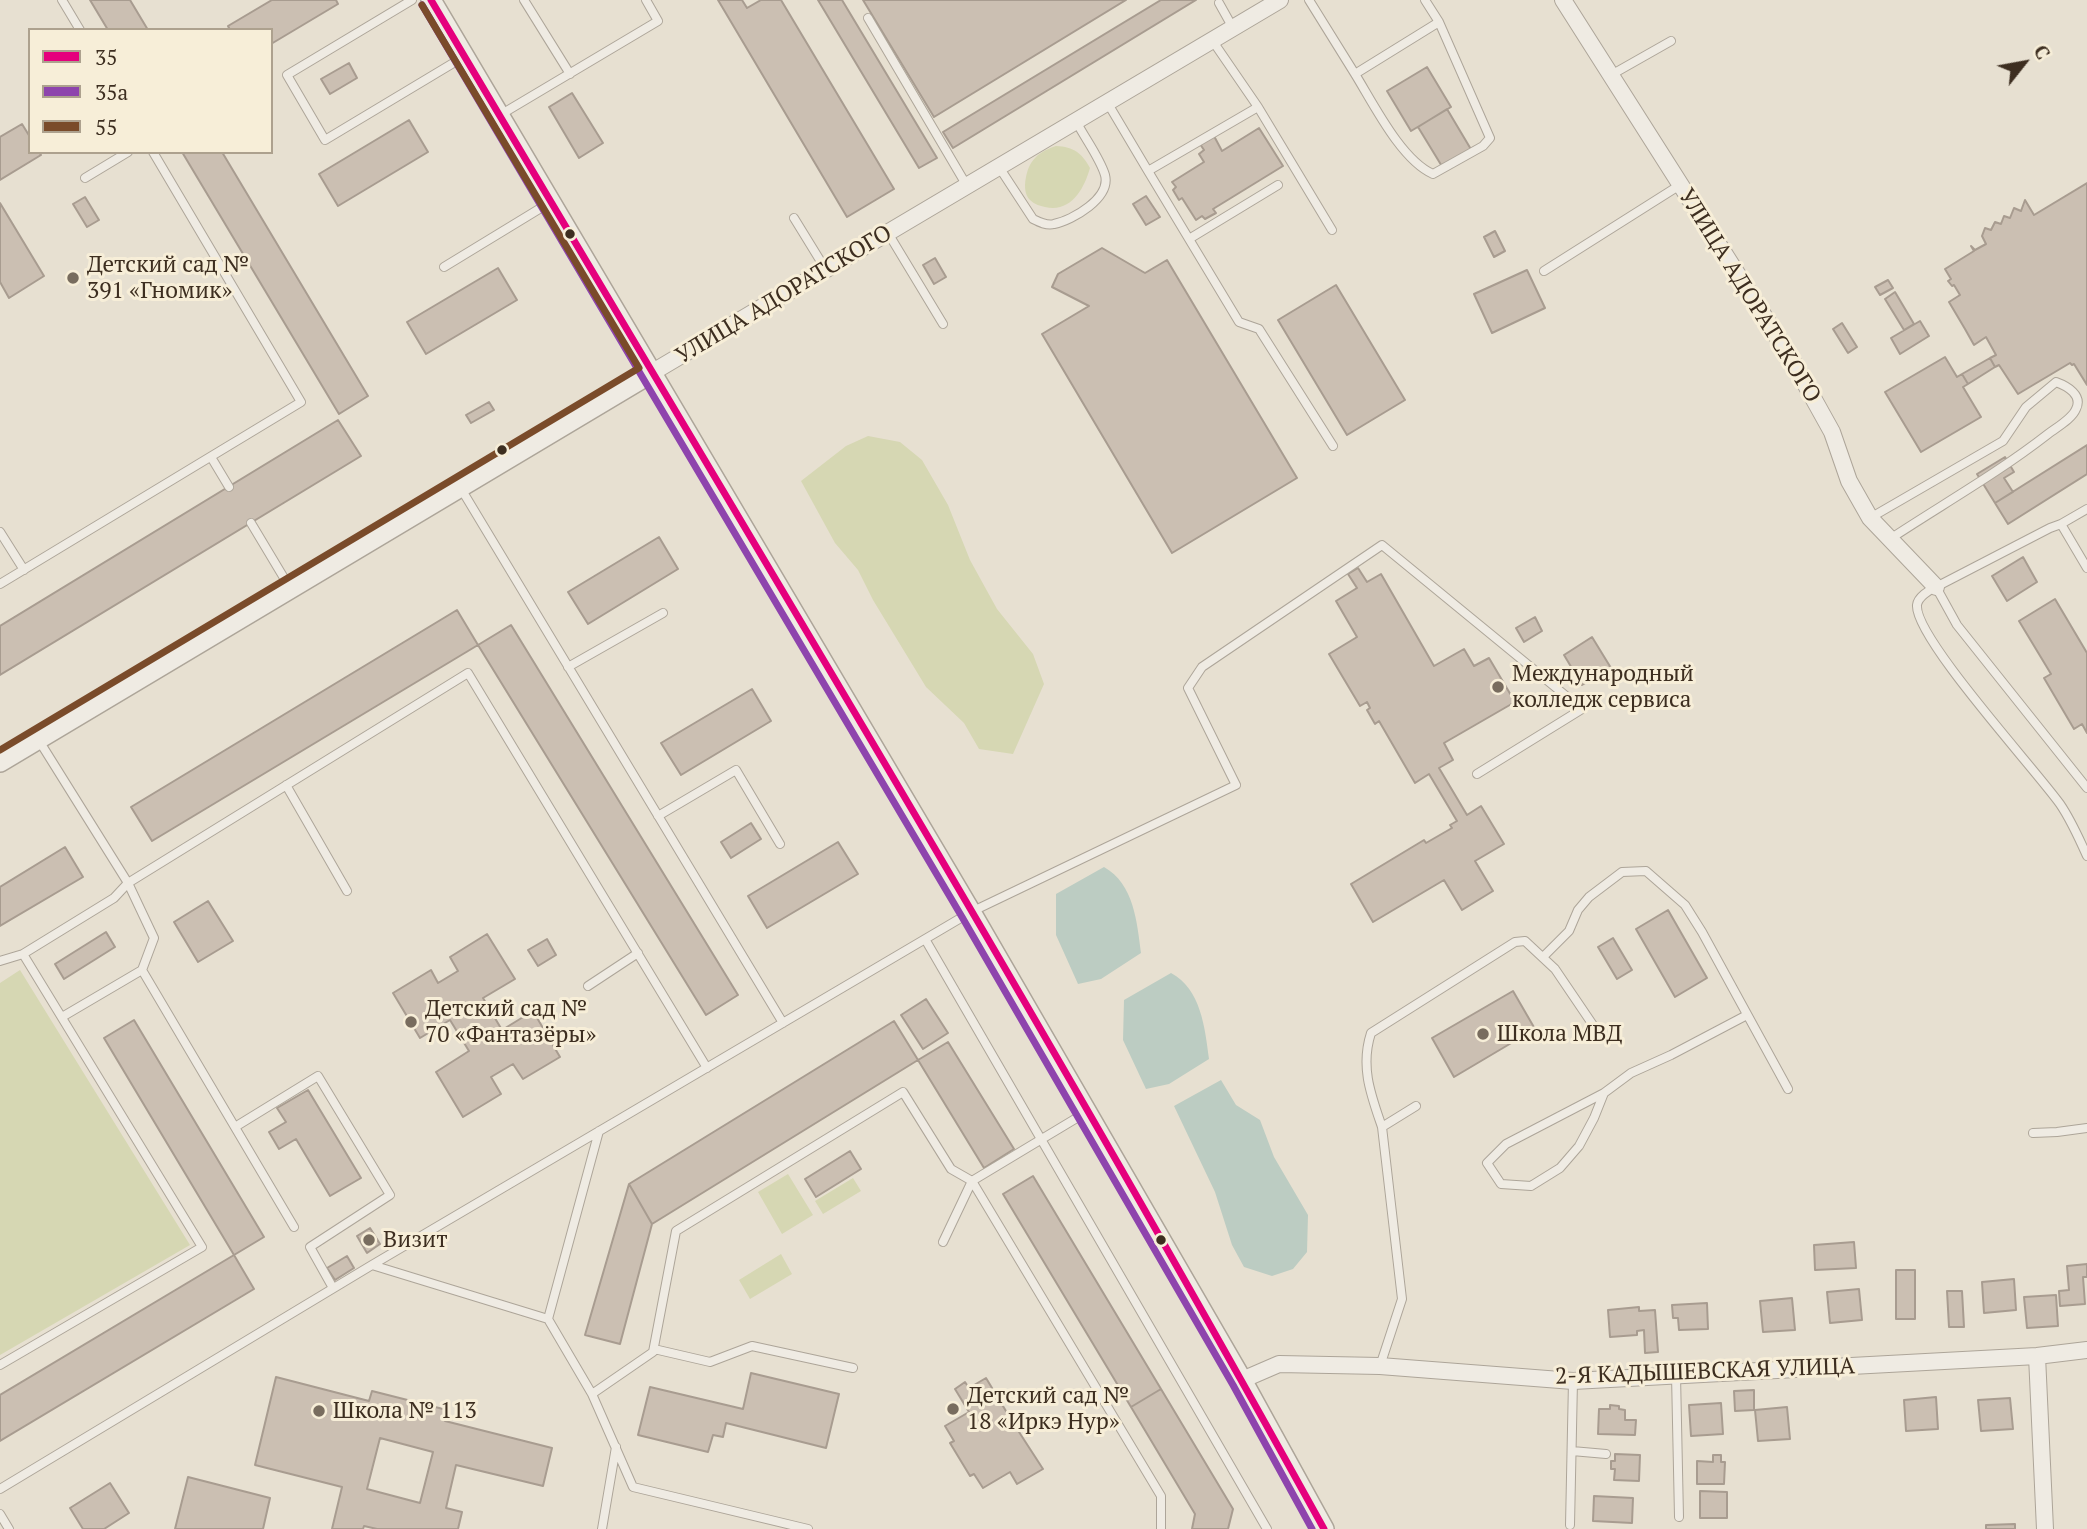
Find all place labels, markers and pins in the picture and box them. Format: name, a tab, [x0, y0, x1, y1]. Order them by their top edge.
unlabelled marker	[563, 227, 577, 241]
place label: Детский сад № 391 «Гномик»	[87, 251, 249, 305]
marker: Детский сад № 391 «Гномик»	[65, 270, 81, 286]
unlabelled marker	[495, 443, 509, 457]
place label: Международный колледж сервиса	[1512, 660, 1694, 714]
marker: Международный колледж сервиса	[1490, 679, 1506, 695]
place label: Детский сад № 70 «Фантазёры»	[425, 995, 596, 1049]
marker: Детский сад № 70 «Фантазёры»	[403, 1014, 419, 1030]
place label: Школа МВД	[1497, 1020, 1622, 1048]
marker: Школа МВД	[1475, 1026, 1491, 1042]
place label: Визит	[383, 1226, 448, 1254]
marker: Визит	[361, 1232, 377, 1248]
unlabelled marker	[1154, 1233, 1168, 1247]
place label: Детский сад № 18 «Иркэ Нур»	[967, 1382, 1129, 1436]
place label: Школа № 113	[333, 1397, 477, 1425]
marker: Детский сад № 18 «Иркэ Нур»	[945, 1401, 961, 1417]
marker: Школа № 113	[311, 1403, 327, 1419]

